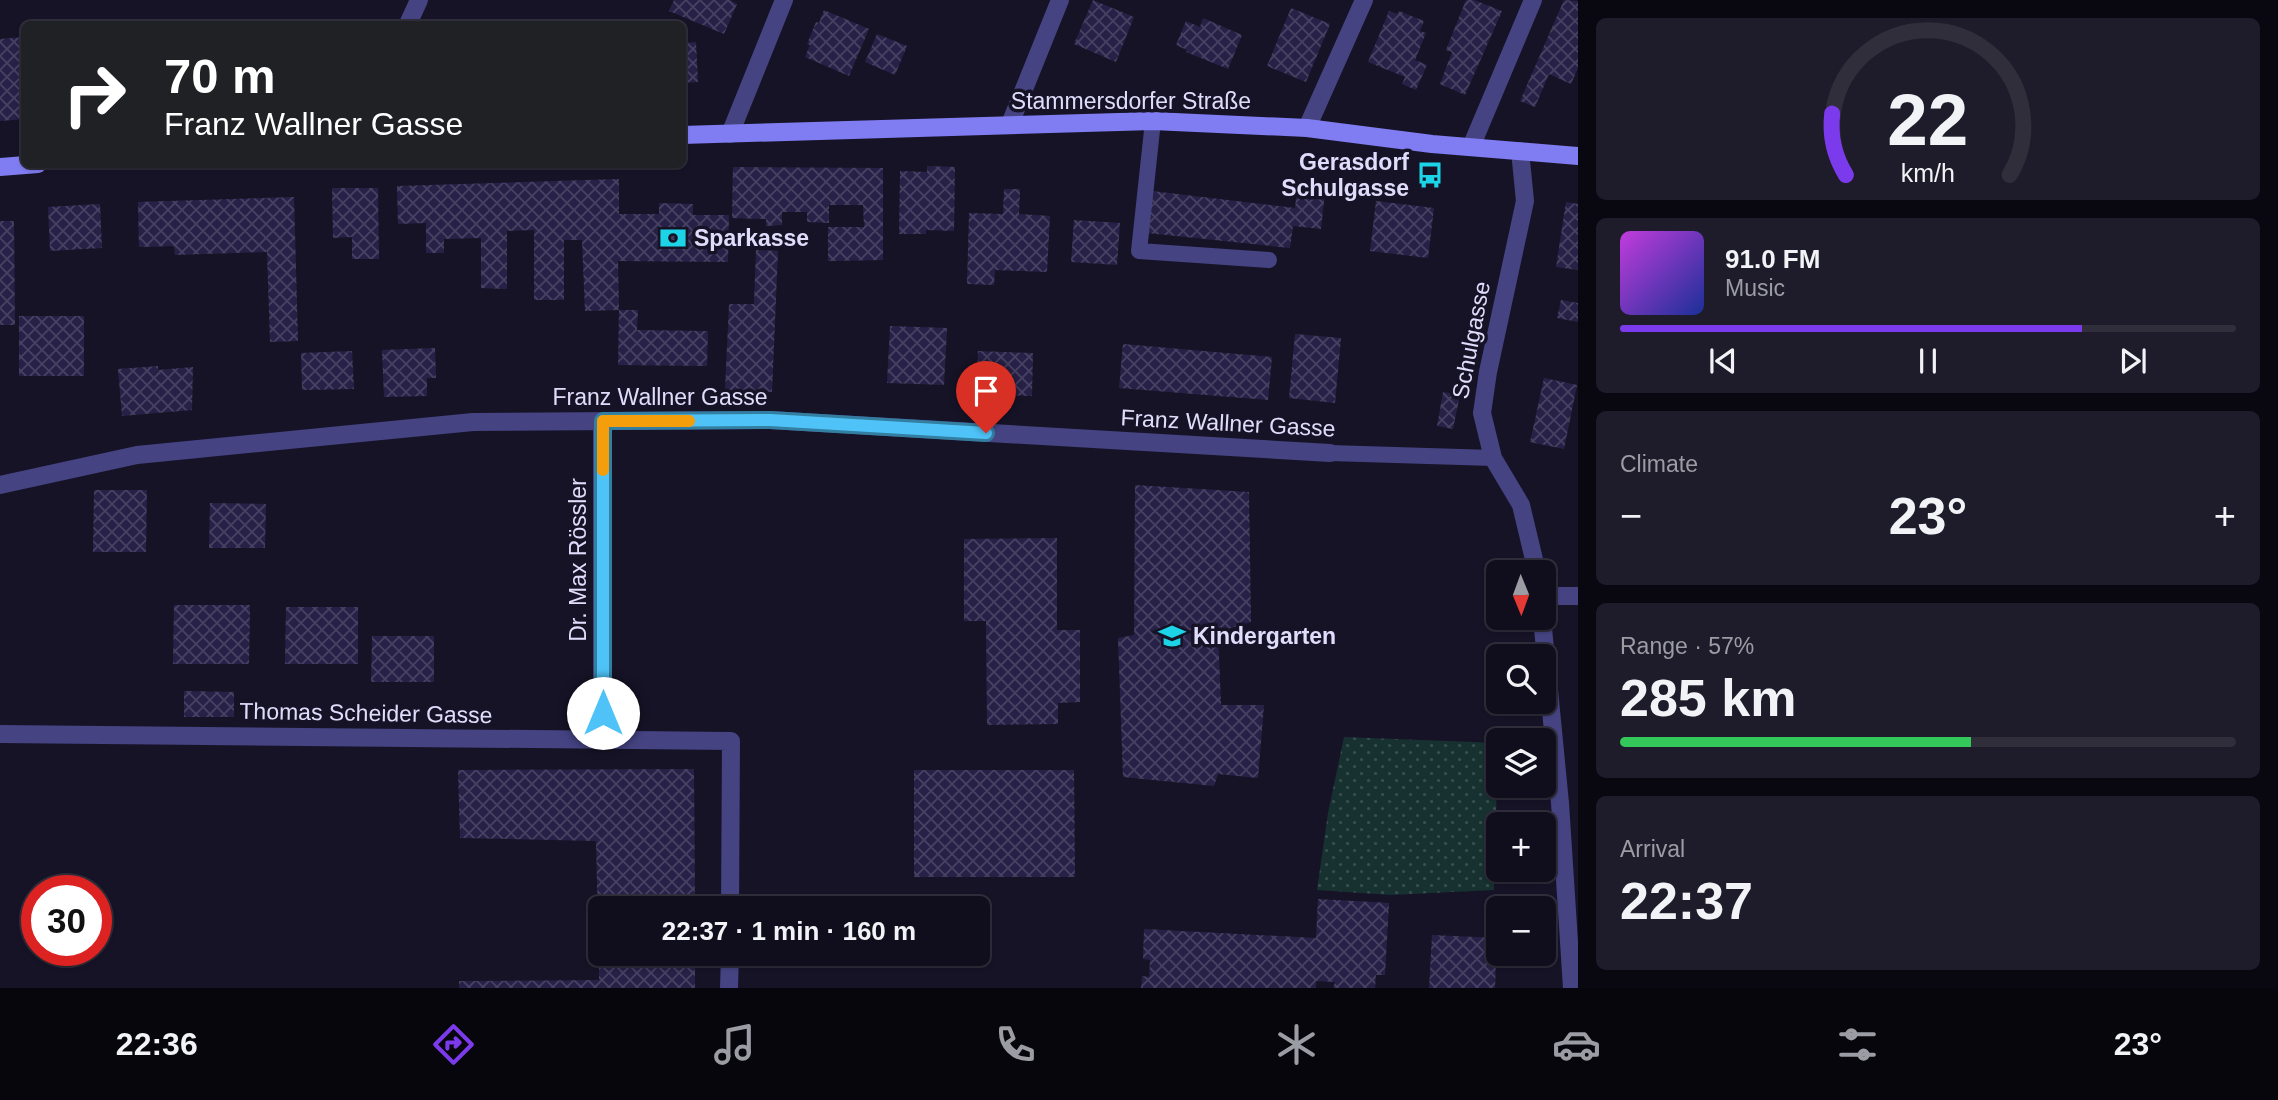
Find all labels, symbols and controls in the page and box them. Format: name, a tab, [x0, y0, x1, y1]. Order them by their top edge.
icon: right	[49, 49, 140, 140]
text: 70 m	[164, 49, 276, 103]
text: 22	[1888, 79, 1968, 160]
street label: Stammersdorfer Straße	[1011, 88, 1251, 114]
text: Franz Wallner Gasse	[164, 106, 463, 142]
place label: Gerasdorf Schulgasse	[1281, 149, 1409, 201]
text: km/h	[1901, 159, 1955, 187]
bus stop icon: Gerasdorf Schulgasse	[1415, 160, 1445, 190]
bank icon: Sparkasse	[658, 223, 688, 253]
place label: Sparkasse	[694, 225, 809, 251]
text: 91.0 FM	[1725, 244, 1820, 274]
text: Music	[1725, 275, 1785, 301]
street label: Schulgasse	[1447, 279, 1495, 401]
icon: previous	[1704, 342, 1742, 380]
icon: pause	[1909, 342, 1947, 380]
icon: next	[2114, 342, 2152, 380]
pin	[956, 361, 1016, 433]
icon: arrive	[967, 372, 1005, 410]
street label: Franz Wallner Gasse	[552, 384, 768, 410]
street label: Franz Wallner Gasse	[1120, 404, 1336, 442]
text: Climate	[1620, 451, 1698, 477]
street label: Dr. Max Rössler	[565, 478, 591, 642]
text: 23°	[1889, 487, 1967, 545]
text: −	[1620, 495, 1642, 537]
text: +	[2214, 495, 2236, 537]
north arrow	[1486, 560, 1556, 630]
map controls	[1486, 560, 1556, 966]
school or university icon: Kindergarten	[1157, 621, 1187, 651]
place label: Kindergarten	[1193, 623, 1336, 649]
text: Range · 57%	[1620, 633, 1754, 659]
button: search	[1486, 644, 1556, 714]
text: 285 km	[1620, 669, 1796, 727]
position arrow	[566, 676, 640, 750]
street label: Thomas Scheider Gasse	[239, 698, 493, 728]
button: layers	[1486, 728, 1556, 798]
button: +	[1486, 812, 1556, 882]
text: Arrival	[1620, 836, 1685, 862]
text: 22:37	[1620, 872, 1753, 930]
speed limit sign: 30	[21, 875, 112, 966]
button: −	[1486, 896, 1556, 966]
text: 22:37 · 1 min · 160 m	[662, 916, 916, 946]
icon: directions	[429, 1020, 478, 1069]
icon: music	[710, 1020, 759, 1069]
icon: phone	[991, 1020, 1040, 1069]
icon: climate	[1272, 1020, 1321, 1069]
icon: car	[1552, 1020, 1601, 1069]
icon: filters	[1833, 1020, 1882, 1069]
text: 22:36	[116, 1026, 198, 1062]
text: 23°	[2114, 1026, 2162, 1062]

